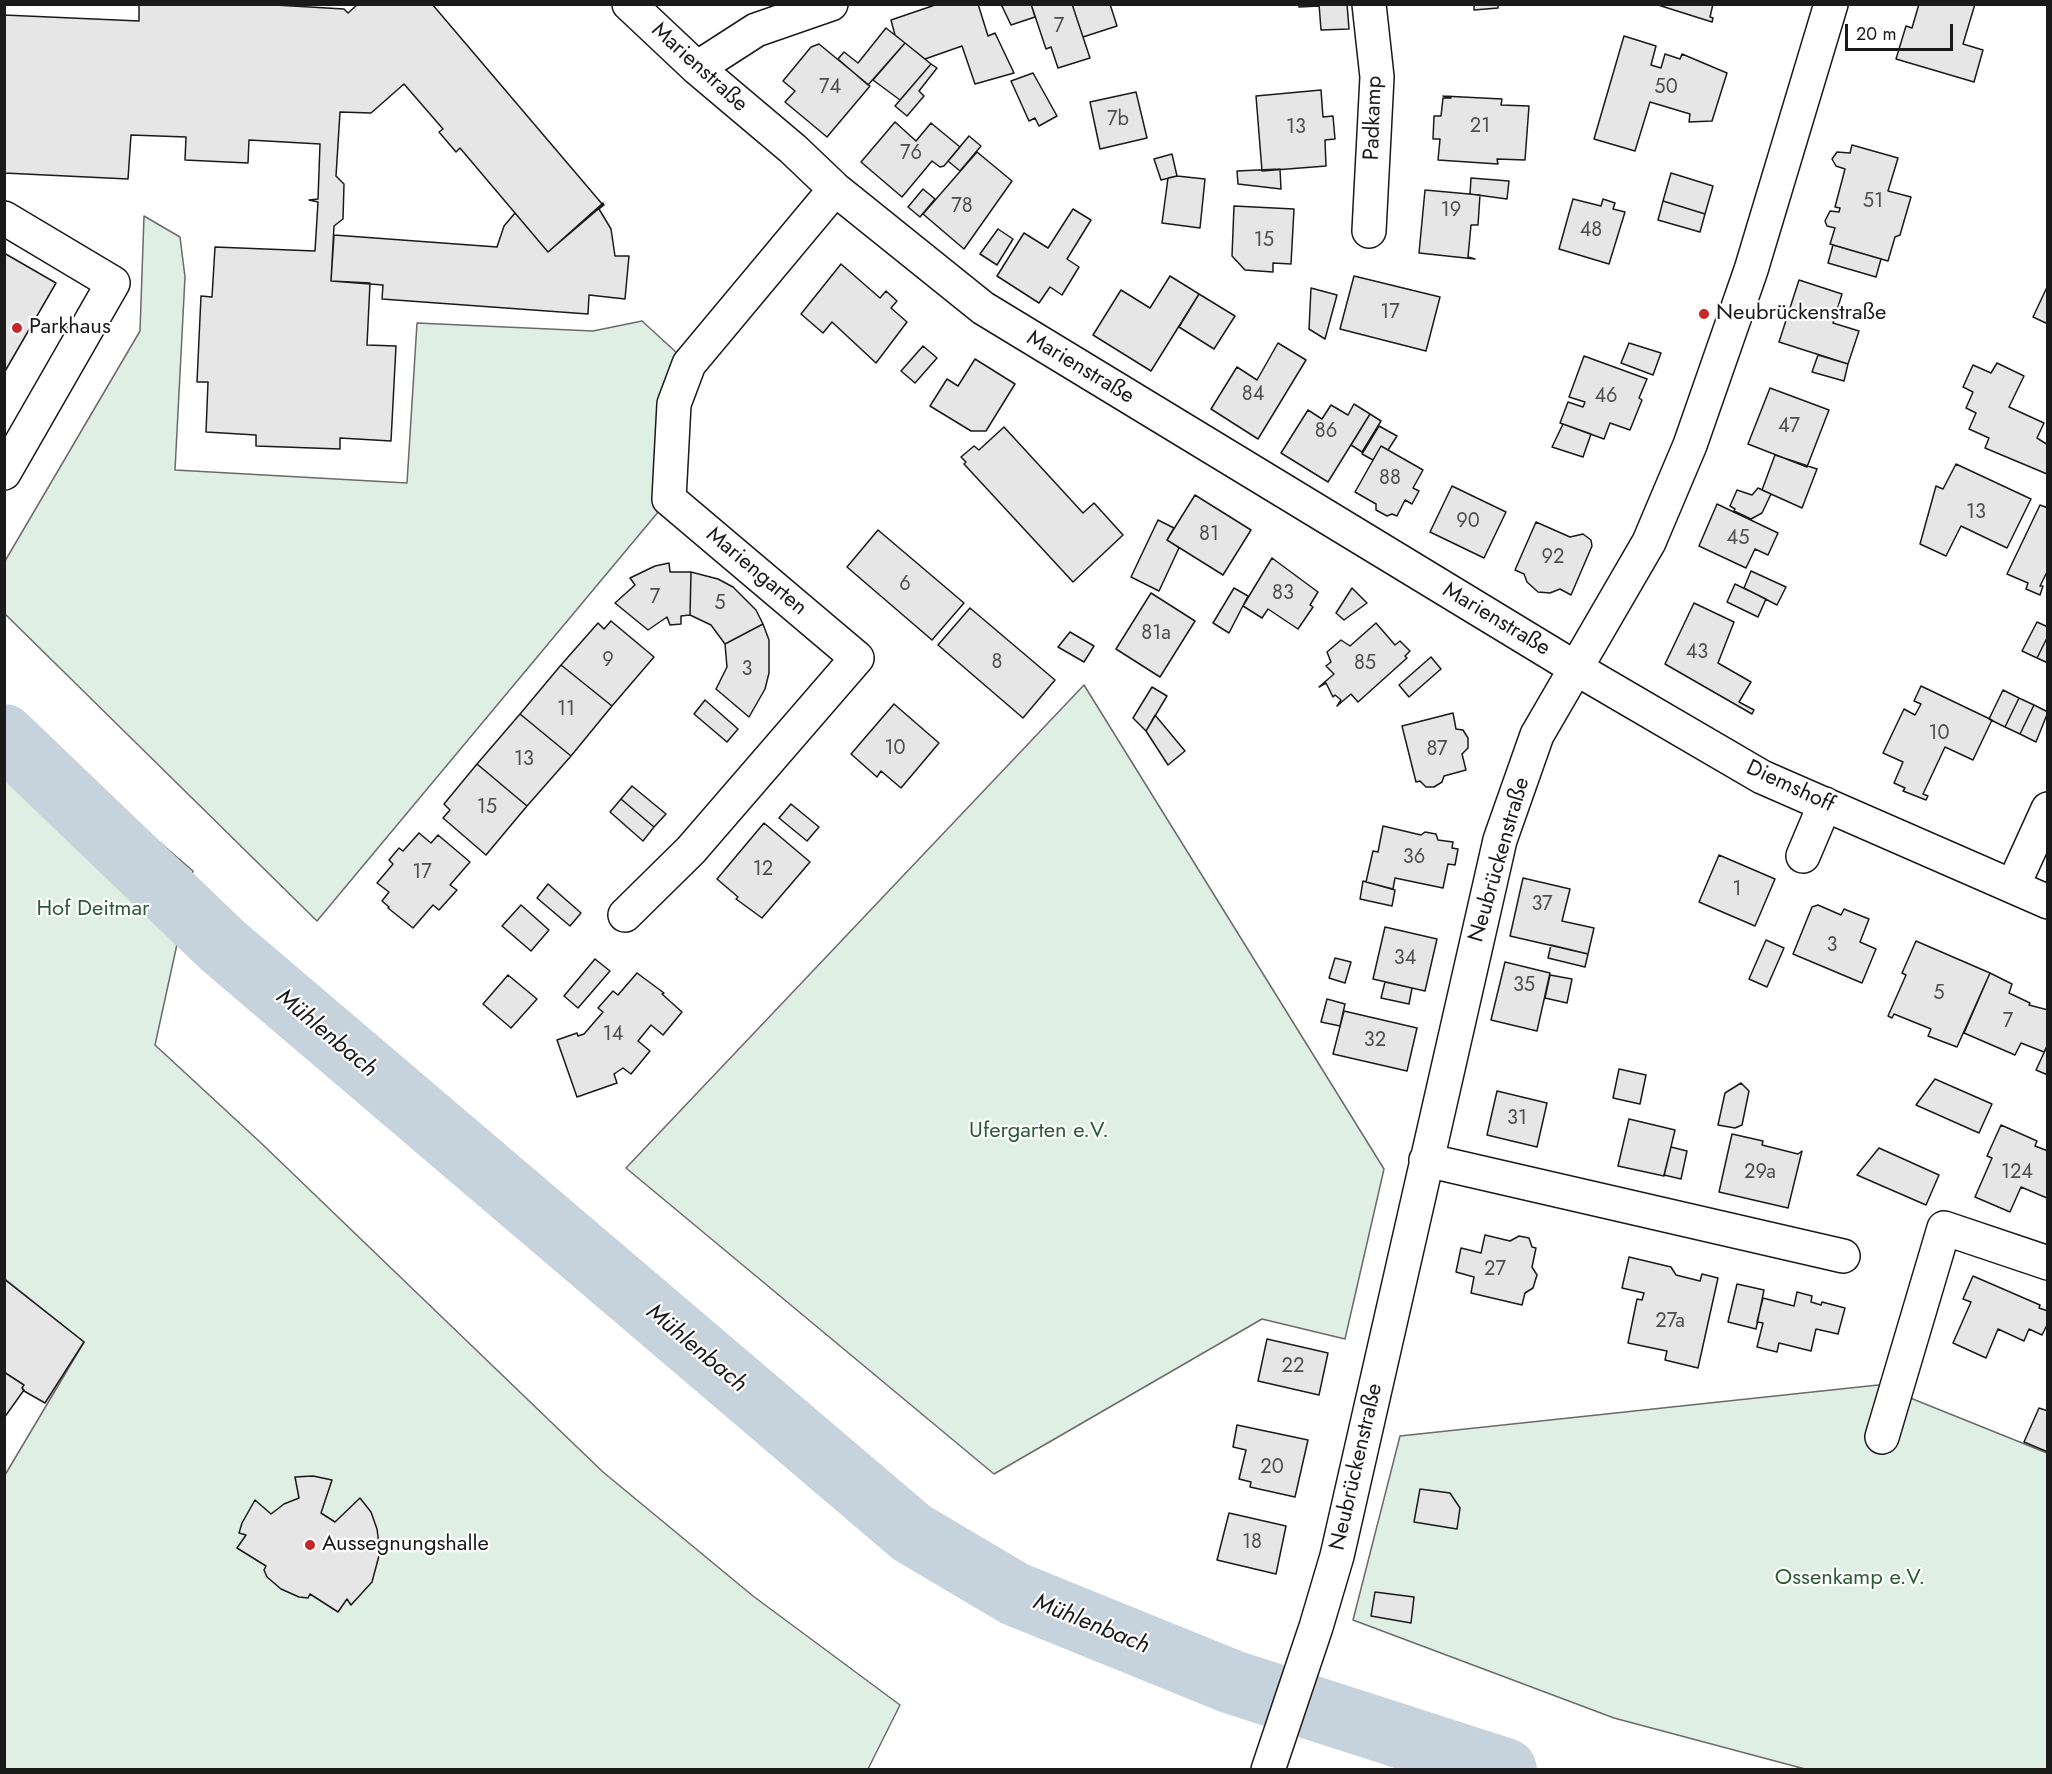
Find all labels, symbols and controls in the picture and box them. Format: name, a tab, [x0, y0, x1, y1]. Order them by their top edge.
scale bar	[1848, 12, 1956, 50]
house number: 7	[1054, 15, 1064, 39]
street label: Marienstraße	[645, 18, 753, 118]
text: 20 m	[1856, 21, 1896, 47]
street label: Padkamp	[1359, 75, 1389, 161]
house number: 74	[819, 76, 841, 100]
house number: 50	[1654, 76, 1678, 100]
house number: 7b	[1107, 108, 1129, 132]
house number: 21	[1470, 115, 1490, 139]
house number: 13	[1286, 116, 1306, 140]
house number: 76	[900, 142, 922, 166]
house number: 51	[1863, 190, 1883, 214]
house number: 78	[951, 195, 973, 219]
house number: 19	[1441, 199, 1461, 223]
house number: 48	[1580, 219, 1602, 243]
house number: 15	[1254, 229, 1274, 253]
house number: 17	[1380, 301, 1400, 325]
place label: Neubrückenstraße	[1716, 301, 1886, 327]
marker: Neubrückenstraße	[1697, 307, 1711, 321]
place label: Parkhaus	[29, 315, 111, 341]
marker: Parkhaus	[10, 321, 24, 335]
street label: Marienstraße	[1022, 326, 1138, 410]
house number: 84	[1242, 383, 1264, 407]
house number: 46	[1594, 385, 1618, 409]
house number: 47	[1778, 415, 1800, 439]
house number: 86	[1315, 420, 1337, 444]
house number: 88	[1379, 467, 1401, 491]
house number: 13	[1966, 501, 1986, 525]
house number: 90	[1456, 510, 1480, 534]
street label: Mariengarten	[700, 522, 812, 622]
house number: 81	[1199, 523, 1219, 547]
house number: 45	[1727, 527, 1749, 551]
house number: 92	[1542, 546, 1564, 570]
house number: 6	[899, 573, 911, 597]
street label: Marienstraße	[1438, 578, 1554, 662]
house number: 83	[1272, 582, 1294, 606]
house number: 7	[650, 586, 660, 610]
house number: 5	[714, 592, 726, 616]
house number: 81a	[1141, 622, 1171, 646]
house number: 43	[1686, 641, 1708, 665]
house number: 9	[602, 649, 614, 673]
house number: 8	[992, 651, 1002, 675]
house number: 85	[1354, 652, 1376, 676]
house number: 3	[742, 658, 752, 682]
house number: 11	[557, 698, 575, 722]
house number: 10	[1929, 722, 1949, 746]
house number: 10	[885, 737, 905, 761]
house number: 87	[1426, 738, 1448, 762]
house number: 13	[514, 748, 534, 772]
street label: Diemshoff	[1742, 755, 1838, 819]
street label: Neubrückenstraße	[1464, 774, 1536, 946]
house number: 15	[477, 796, 497, 820]
house number: 36	[1403, 846, 1425, 870]
house number: 12	[753, 858, 773, 882]
house number: 17	[412, 861, 432, 885]
house number: 1	[1733, 878, 1741, 902]
house number: 37	[1531, 893, 1553, 917]
park label: Hof Deitmar	[36, 897, 150, 923]
house number: 3	[1827, 934, 1837, 958]
house number: 34	[1394, 947, 1416, 971]
house number: 35	[1513, 974, 1535, 998]
house number: 5	[1933, 982, 1945, 1006]
water label: Mühlenbach	[270, 984, 382, 1084]
house number: 7	[2003, 1010, 2013, 1034]
house number: 14	[603, 1023, 623, 1047]
house number: 32	[1364, 1029, 1386, 1053]
house number: 31	[1507, 1107, 1527, 1131]
park label: Ufergarten e.V.	[969, 1119, 1109, 1145]
house number: 29a	[1744, 1161, 1776, 1185]
house number: 124	[2001, 1161, 2033, 1185]
house number: 27	[1484, 1258, 1506, 1282]
water label: Mühlenbach	[640, 1299, 752, 1399]
house number: 27a	[1655, 1310, 1685, 1334]
house number: 22	[1282, 1355, 1304, 1379]
street label: Neubrückenstraße	[1325, 1381, 1389, 1553]
house number: 20	[1260, 1456, 1284, 1480]
house number: 18	[1242, 1531, 1262, 1555]
place label: Aussegnungshalle	[322, 1532, 489, 1558]
marker: Aussegnungshalle	[303, 1538, 317, 1552]
park label: Ossenkamp e.V.	[1775, 1566, 1925, 1592]
water label: Mühlenbach	[1029, 1589, 1153, 1661]

